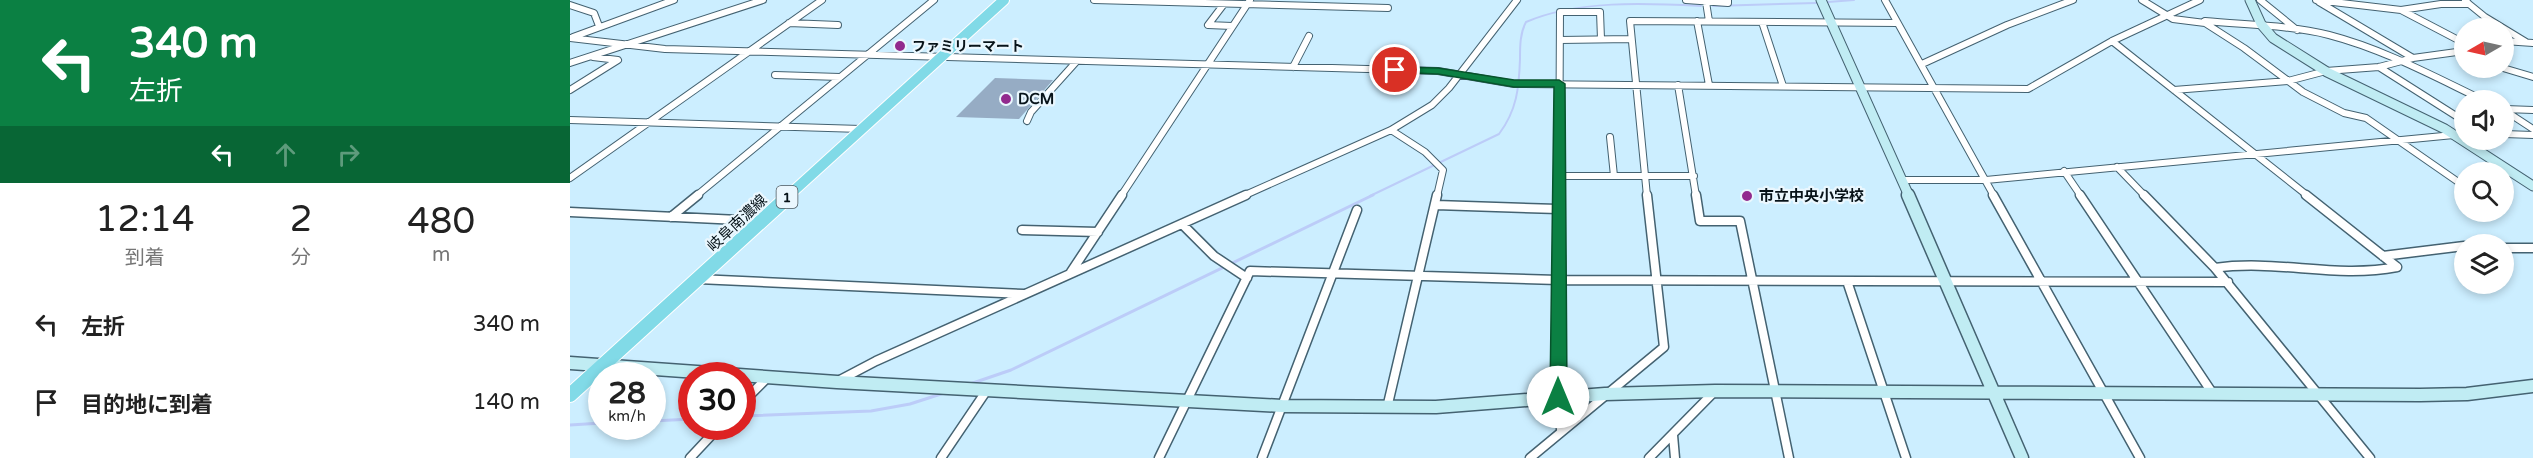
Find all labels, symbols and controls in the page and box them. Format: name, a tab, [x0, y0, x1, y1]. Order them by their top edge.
text: 340 m	[129, 18, 258, 69]
north arrow	[2454, 18, 2514, 78]
map controls	[2454, 18, 2514, 294]
icon: left	[30, 24, 108, 102]
place label: ファミリーマート	[912, 38, 1024, 55]
marker: ファミリーマート	[893, 39, 907, 53]
pin	[1369, 44, 1420, 95]
icon: arrive	[1378, 53, 1411, 86]
text: 左折	[129, 75, 183, 108]
place label: DCM	[1018, 90, 1054, 108]
button: sound	[2454, 90, 2514, 150]
marker: DCM	[999, 92, 1013, 106]
icon: left	[206, 138, 239, 171]
icon: ahead	[269, 138, 302, 171]
icon: right	[332, 138, 365, 171]
button: search	[2454, 162, 2514, 222]
road number: 1	[776, 186, 798, 208]
place label: 市立中央小学校	[1759, 187, 1864, 205]
marker: 市立中央小学校	[1740, 189, 1754, 203]
street label: 岐阜南濃線	[703, 191, 771, 255]
text: 12:14	[95, 198, 195, 241]
text: 2	[290, 198, 312, 241]
text: 480	[407, 200, 475, 243]
button: layers	[2454, 234, 2514, 294]
text: m	[432, 243, 450, 267]
text: 到着	[125, 246, 165, 270]
text: 分	[291, 246, 311, 270]
icon: left	[30, 308, 63, 341]
text: 340 m	[473, 311, 540, 337]
text: 左折	[81, 314, 125, 340]
speed limit sign: 30	[678, 362, 756, 440]
position arrow	[1526, 365, 1590, 429]
text: 28	[608, 375, 646, 412]
icon: arrive	[30, 386, 63, 419]
text: 140 m	[473, 389, 540, 415]
text: 目的地に到着	[81, 392, 213, 418]
text: km/h	[608, 407, 646, 425]

